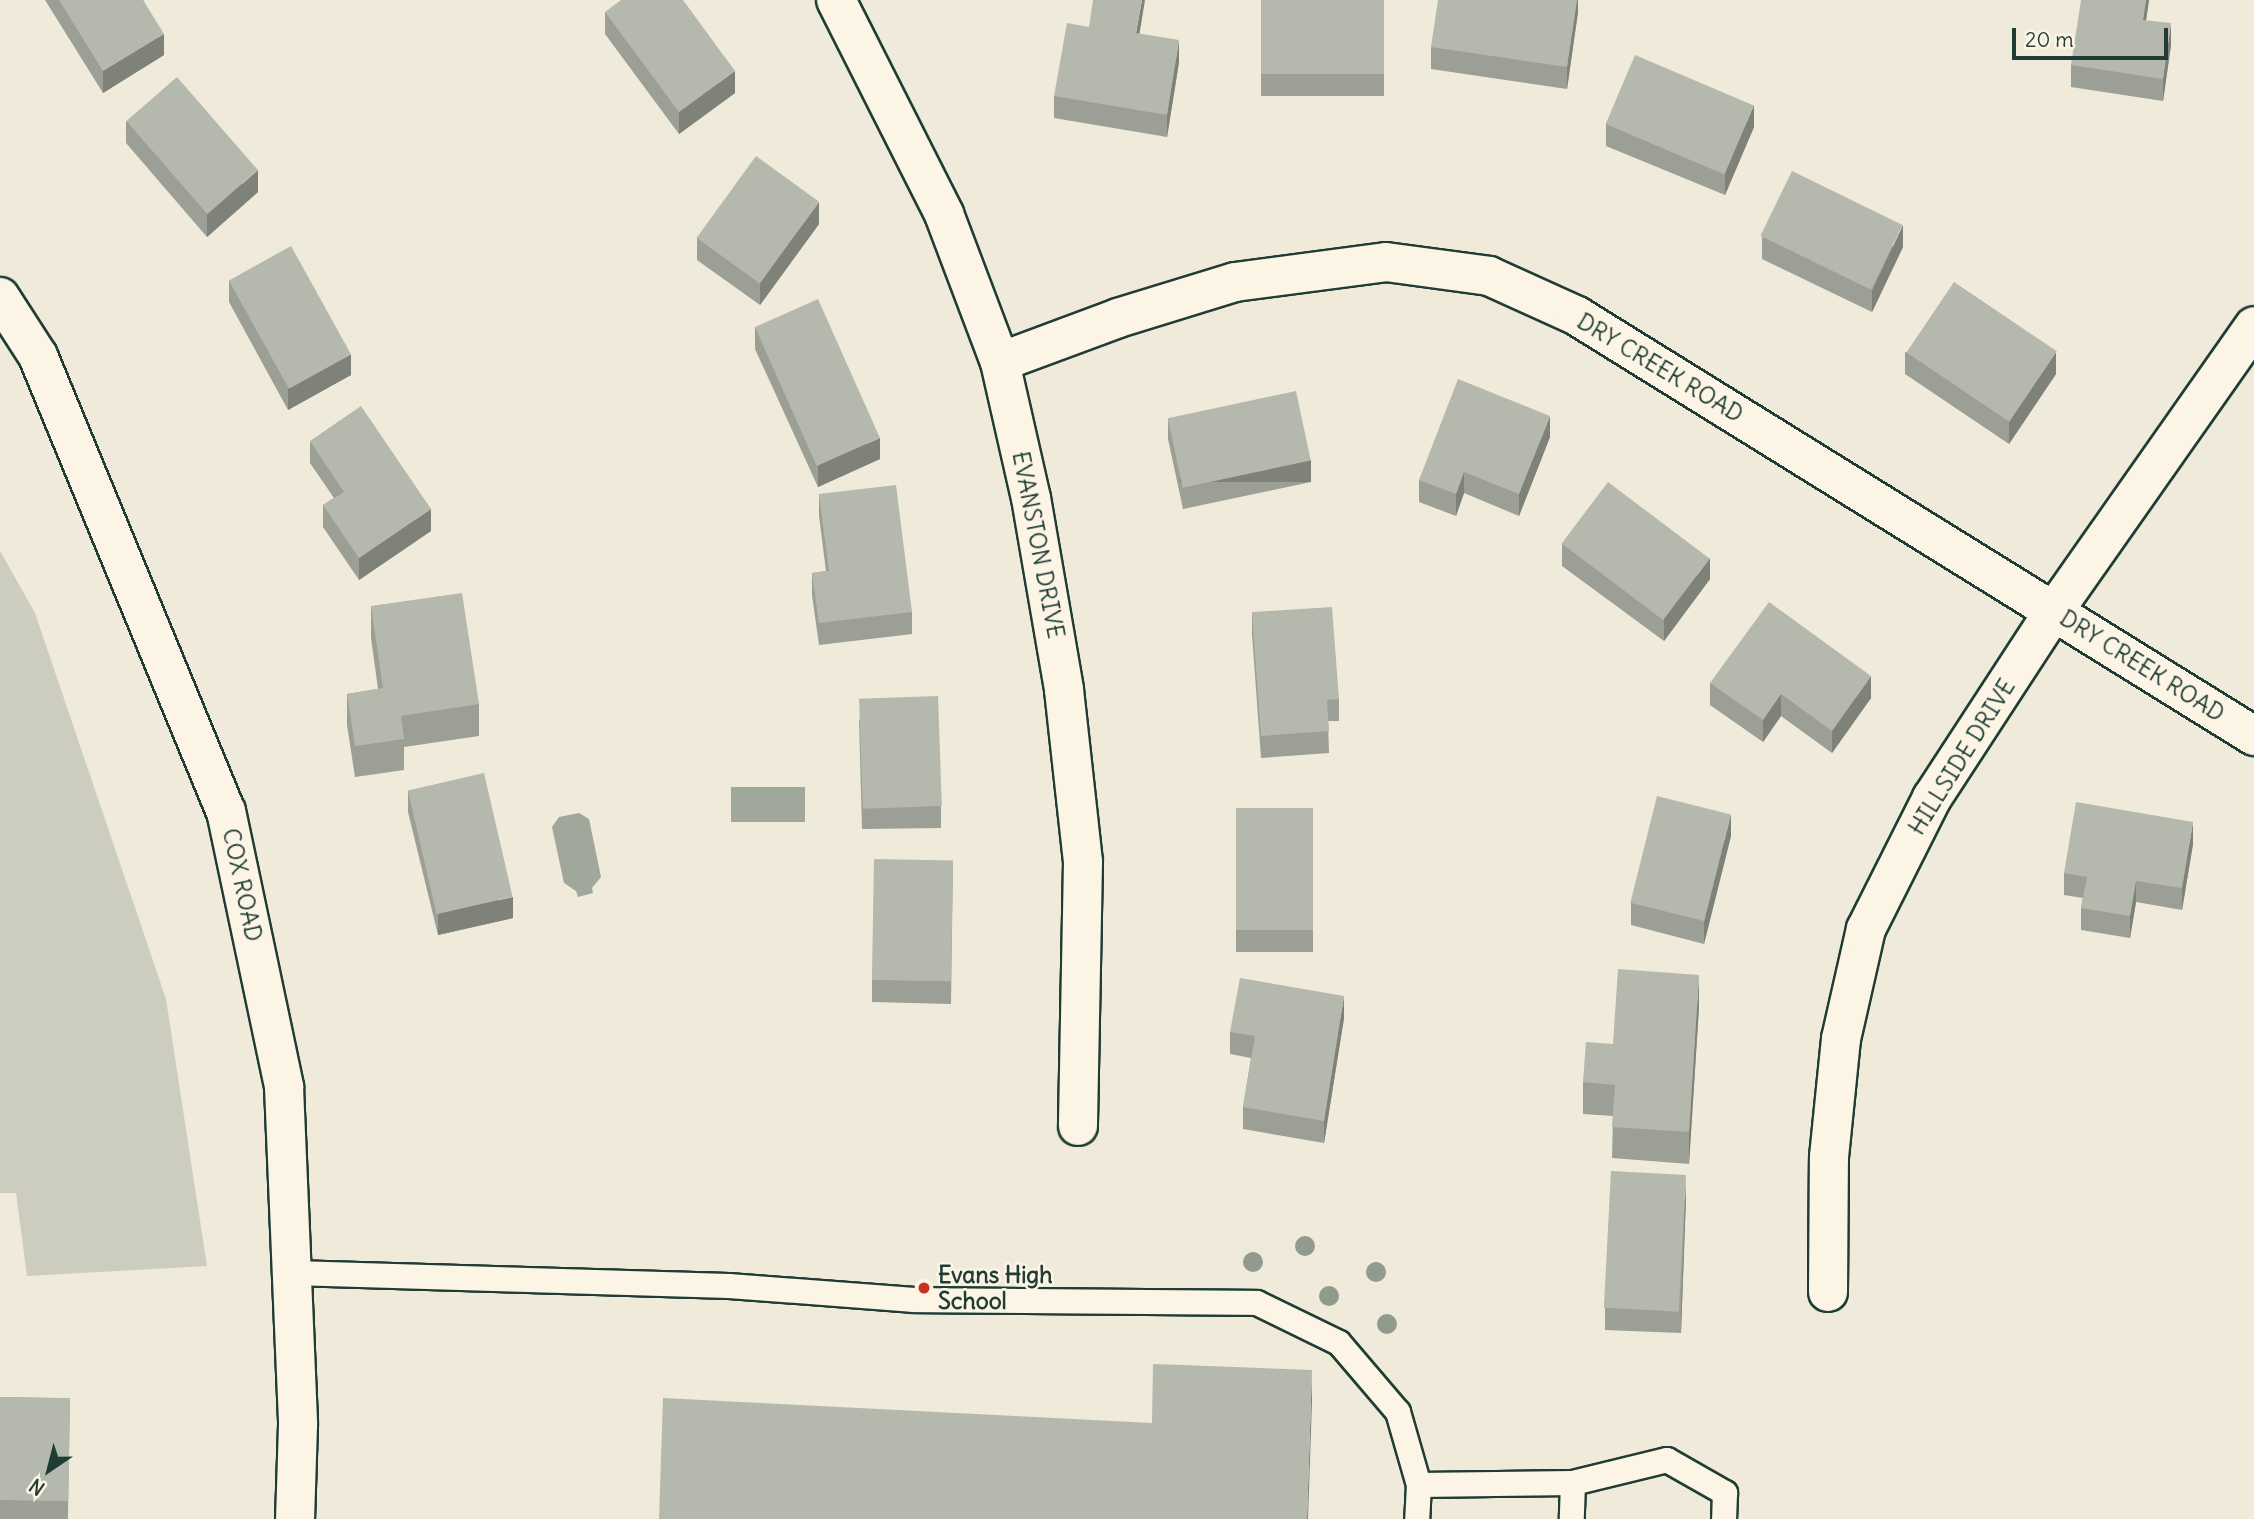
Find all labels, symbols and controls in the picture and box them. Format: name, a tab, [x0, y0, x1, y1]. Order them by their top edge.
scale bar	[2016, 14, 2172, 58]
text: 20 m	[2025, 26, 2074, 53]
street label: DRY CREEK ROAD	[1572, 308, 1748, 428]
street label: EVANSTON DRIVE	[1006, 449, 1070, 641]
street label: DRY CREEK ROAD	[2055, 604, 2229, 728]
street label: HILLSIDE DRIVE	[1903, 674, 2021, 840]
street label: COX ROAD	[217, 826, 267, 944]
place label: Evans High School	[938, 1261, 1052, 1315]
marker: Evans High School	[916, 1280, 932, 1296]
north arrow	[14, 1435, 84, 1505]
text: N	[25, 1474, 49, 1501]

